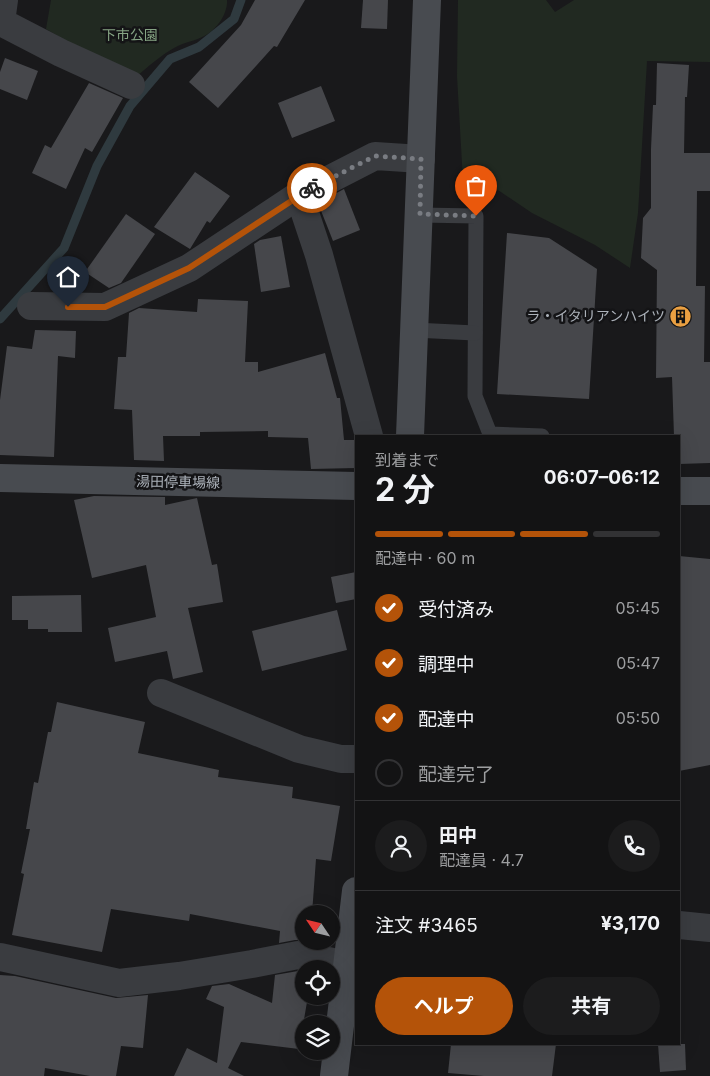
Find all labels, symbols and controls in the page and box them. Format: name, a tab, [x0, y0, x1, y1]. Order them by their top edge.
park label: 下市公園	[102, 26, 158, 43]
courier	[287, 163, 337, 213]
pin	[455, 165, 497, 216]
icon: bag	[462, 172, 490, 200]
icon: bike	[298, 174, 326, 202]
pin	[47, 256, 89, 307]
icon: home	[54, 263, 82, 291]
building icon: ラ・イタリアンハイツ	[669, 304, 693, 328]
place label: ラ・イタリアンハイツ	[526, 307, 665, 324]
text: 到着まで	[375, 450, 439, 470]
text: 06:07–06:12	[544, 466, 660, 489]
text: 2 分	[375, 470, 435, 509]
street label: 湯田停車場線	[136, 472, 220, 491]
text: 配達中 · 60 m	[375, 548, 475, 568]
icon: check	[375, 594, 403, 622]
text: 受付済み	[418, 598, 494, 621]
text: 05:45	[616, 598, 660, 618]
icon: check	[375, 649, 403, 677]
text: 調理中	[418, 653, 475, 676]
text: 05:47	[616, 653, 660, 673]
icon: check	[375, 704, 403, 732]
text: 配達中	[418, 708, 475, 731]
text: 05:50	[616, 708, 660, 728]
text: 配達完了	[418, 763, 494, 786]
button: person	[375, 820, 427, 872]
button: phone	[608, 820, 660, 872]
text: 田中	[439, 824, 477, 847]
text: 配達員 · 4.7	[439, 850, 524, 870]
north arrow	[295, 905, 340, 950]
map controls	[295, 905, 340, 1060]
text: ¥3,170	[601, 912, 660, 935]
text: 注文 #3465	[375, 914, 478, 937]
button: locate	[295, 960, 340, 1005]
button: ヘルプ	[375, 977, 513, 1035]
button: 共有	[523, 977, 660, 1035]
button: layers	[295, 1015, 340, 1060]

